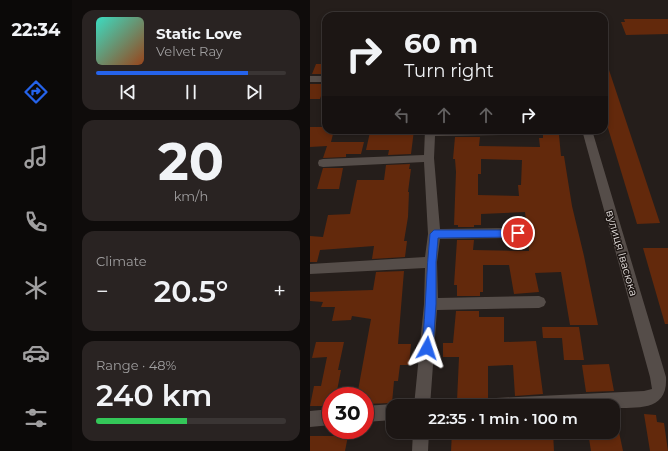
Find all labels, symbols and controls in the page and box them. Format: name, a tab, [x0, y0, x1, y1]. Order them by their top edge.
text: 22:34	[11, 19, 61, 41]
text: Static Love	[156, 24, 242, 43]
text: 60 m	[404, 26, 478, 60]
icon: right	[338, 28, 390, 80]
text: Velvet Ray	[156, 43, 223, 59]
text: Turn right	[404, 60, 494, 82]
icon: directions	[22, 78, 50, 106]
icon: previous	[117, 81, 139, 103]
icon: pause	[180, 81, 202, 103]
icon: next	[243, 81, 265, 103]
icon: left	[391, 104, 413, 126]
icon: ahead	[433, 104, 455, 126]
icon: ahead	[475, 104, 497, 126]
icon: right	[517, 104, 539, 126]
text: 20	[158, 130, 224, 193]
icon: music	[22, 143, 50, 171]
text: km/h	[174, 188, 208, 204]
icon: phone	[22, 208, 50, 236]
street label: вулиця Івасюка	[603, 208, 641, 298]
pin	[501, 216, 535, 250]
icon: arrive	[507, 222, 529, 244]
text: Climate	[96, 253, 147, 269]
text: 20.5°	[154, 273, 228, 310]
icon: climate	[22, 274, 50, 302]
text: −	[96, 278, 109, 305]
text: +	[273, 278, 286, 305]
position arrow	[406, 327, 448, 369]
icon: car	[22, 339, 50, 367]
text: Range · 48%	[96, 357, 176, 373]
text: 240 km	[96, 377, 212, 414]
speed limit sign: 30	[322, 387, 374, 439]
icon: filters	[22, 404, 50, 432]
text: 22:35 · 1 min · 100 m	[428, 409, 578, 428]

